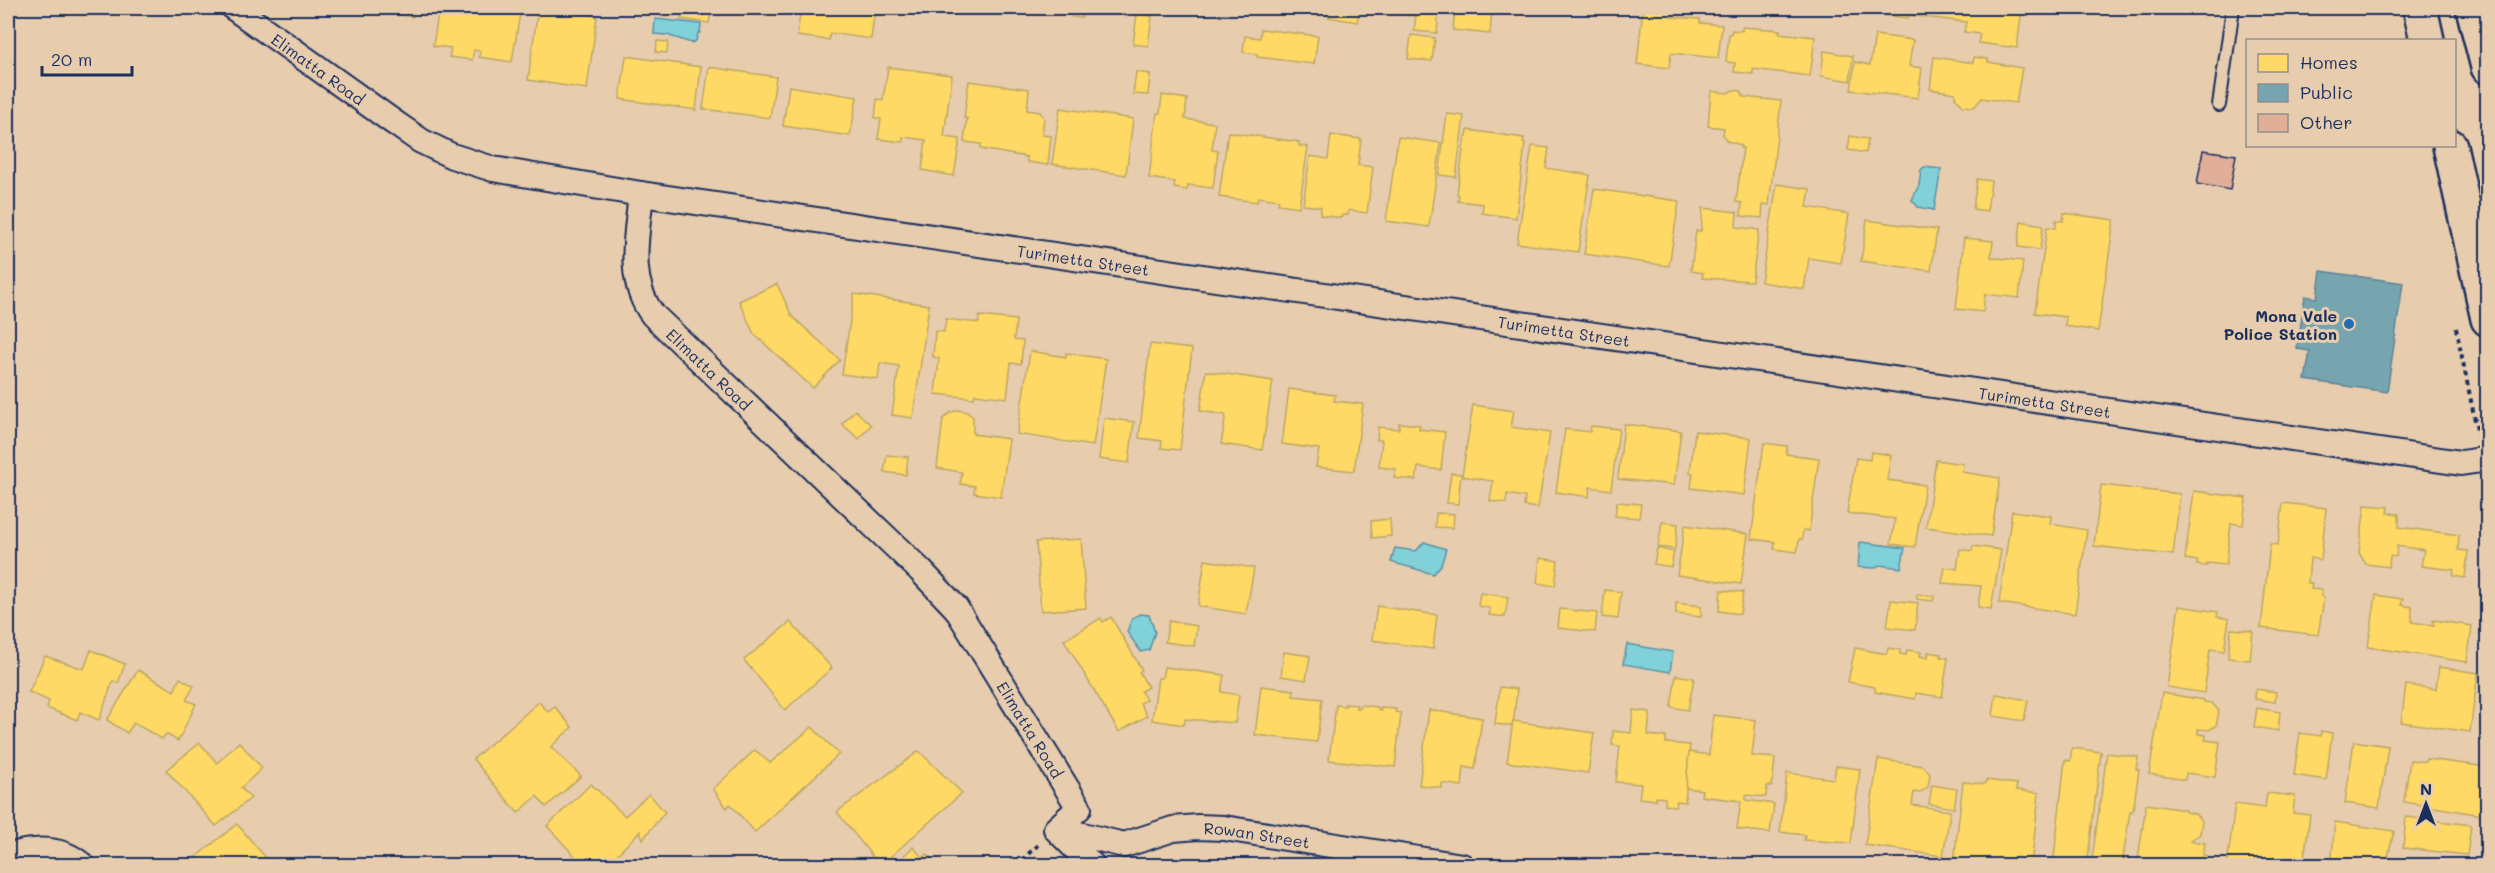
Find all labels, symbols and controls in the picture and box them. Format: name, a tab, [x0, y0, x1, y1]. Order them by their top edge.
street label: Elimatta Road	[268, 28, 369, 109]
scale bar	[42, 39, 132, 77]
legend	[2246, 39, 2456, 147]
text: 20 m	[51, 47, 92, 71]
text: Homes	[2300, 50, 2358, 74]
text: Public	[2300, 80, 2353, 104]
text: Other	[2300, 110, 2353, 134]
street label: Turimetta Street	[1016, 239, 1151, 280]
place label: Mona Vale Police Station	[2223, 305, 2337, 344]
street label: Turimetta Street	[1496, 310, 1632, 351]
marker: Mona Vale Police Station	[2342, 317, 2356, 331]
street label: Elimatta Road	[662, 323, 756, 414]
street label: Turimetta Street	[1977, 381, 2112, 422]
street label: Elimatta Road	[993, 677, 1068, 782]
north arrow	[2396, 774, 2456, 834]
text: N	[2420, 778, 2432, 799]
street label: Rowan Street	[1203, 817, 1312, 852]

